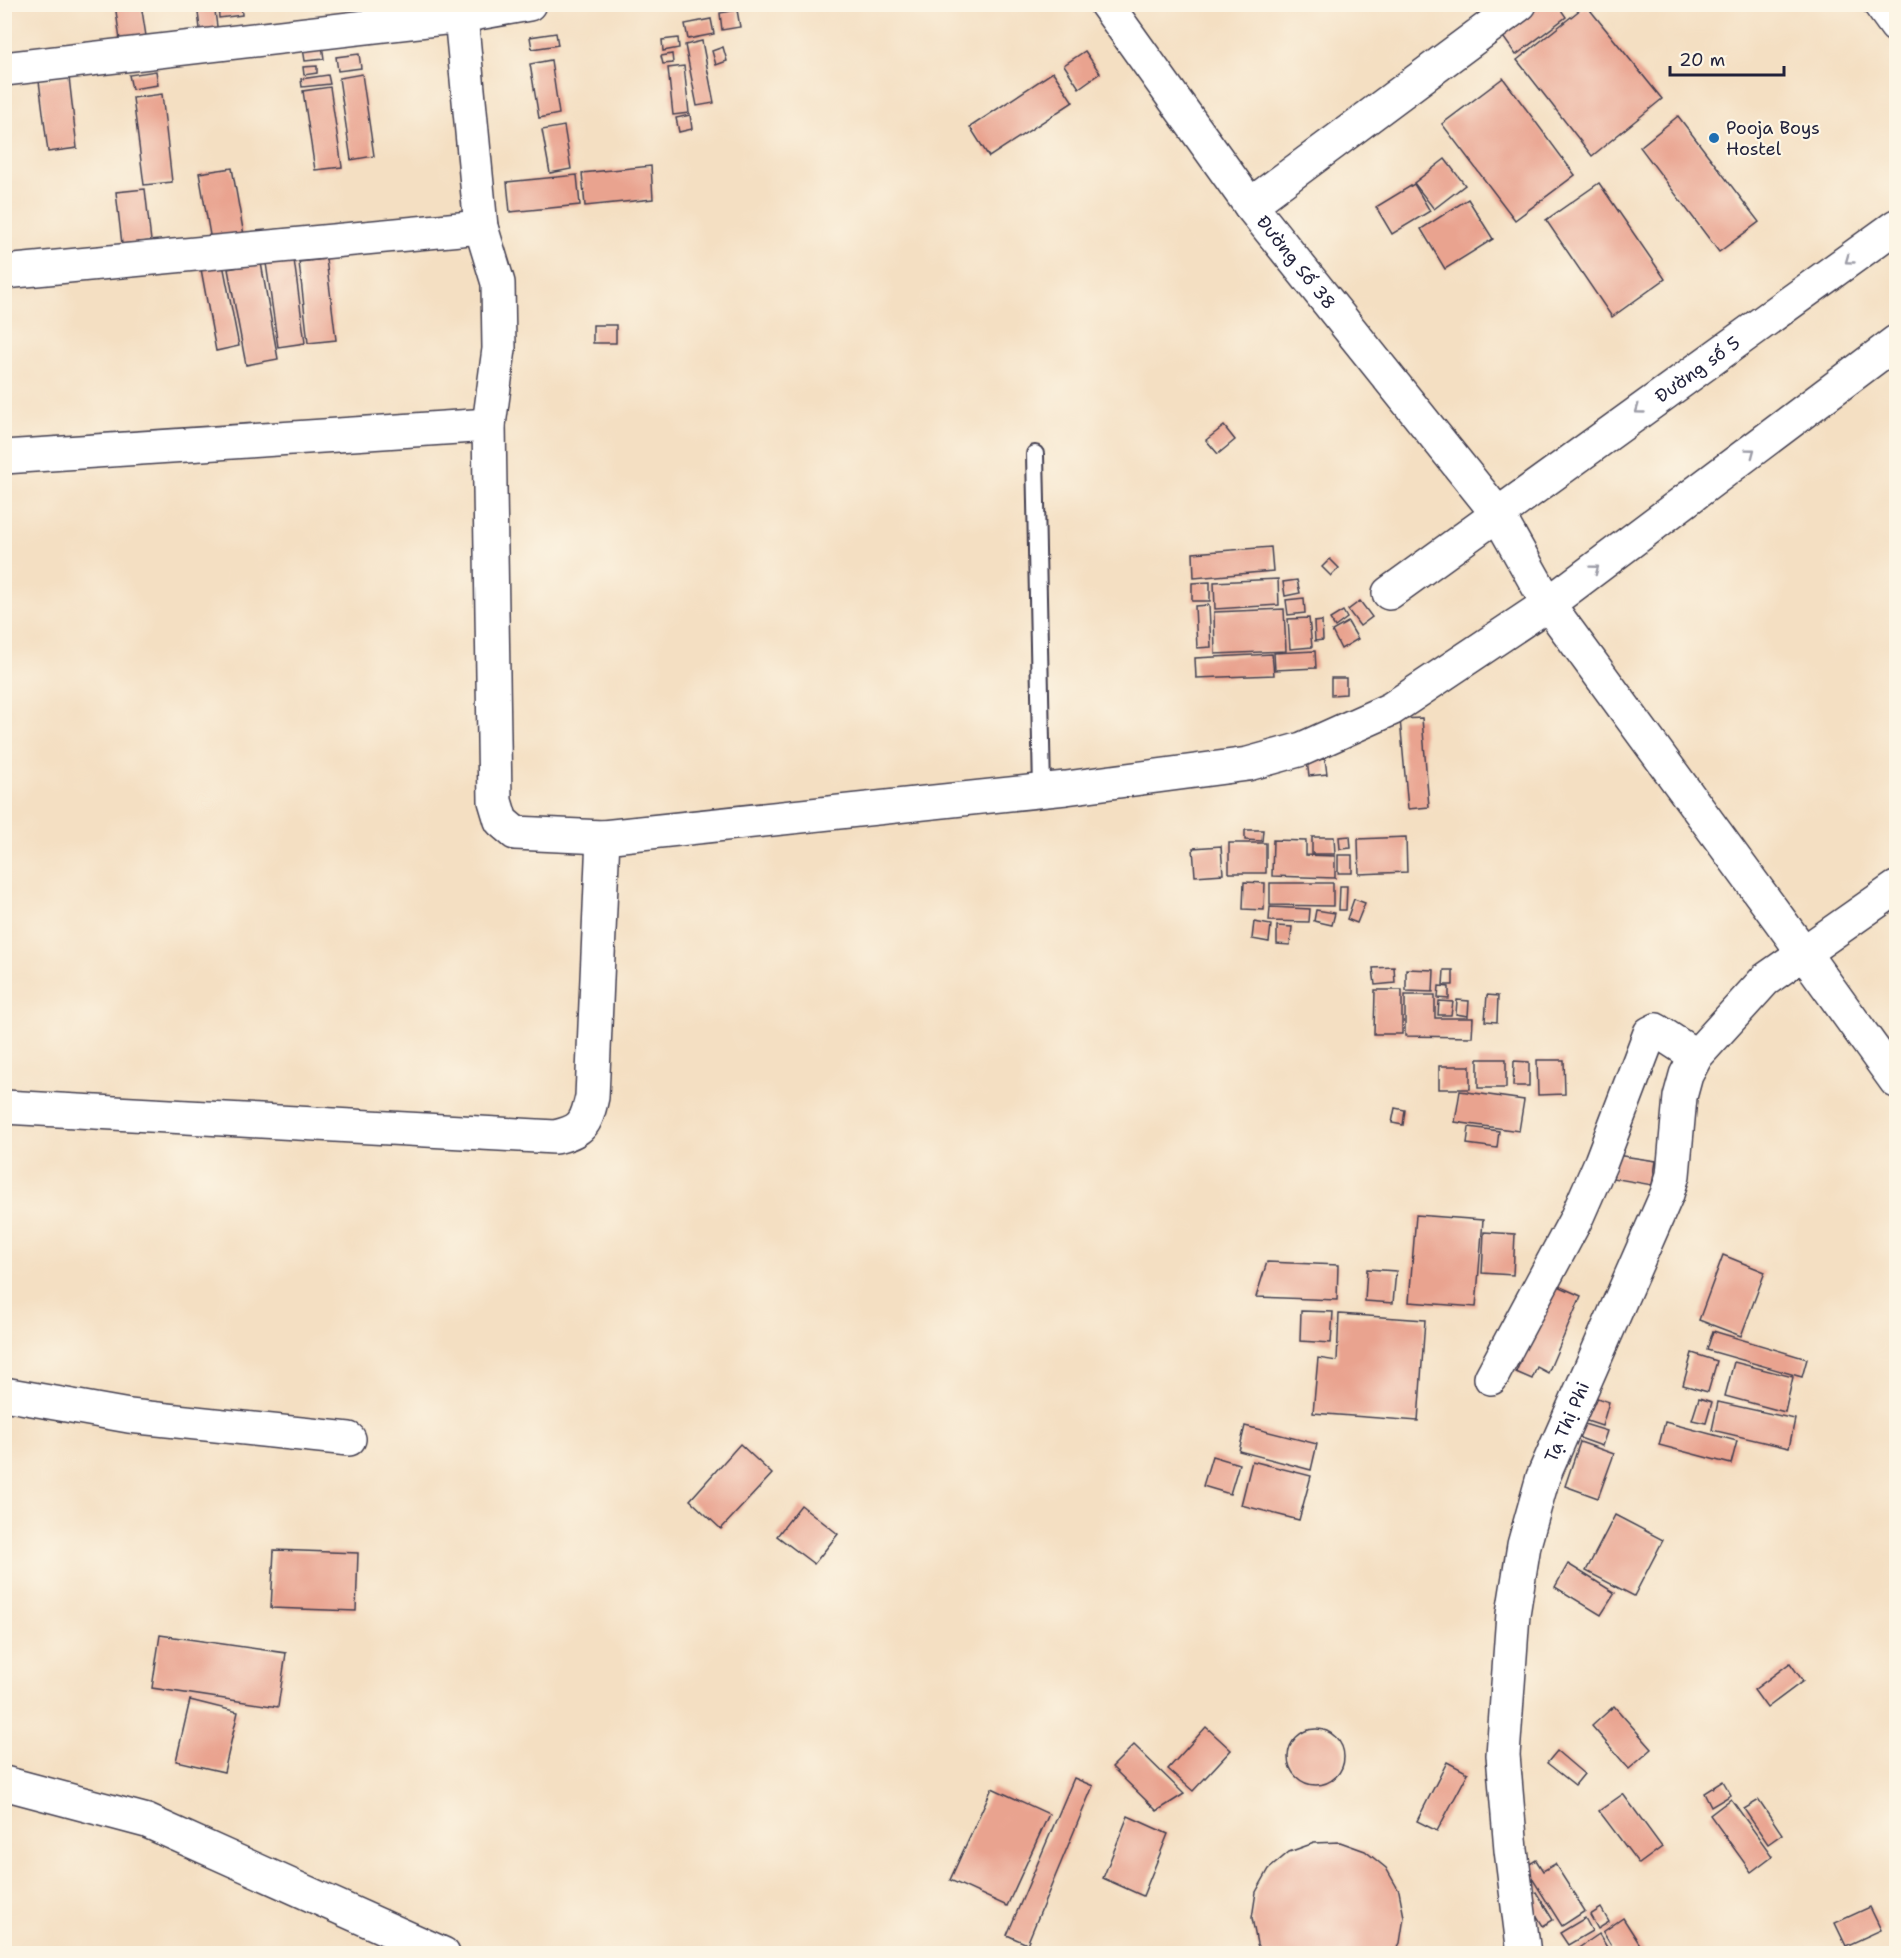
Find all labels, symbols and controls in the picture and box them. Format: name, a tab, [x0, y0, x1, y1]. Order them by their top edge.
scale bar	[1670, 39, 1784, 77]
text: 20 m	[1679, 48, 1725, 72]
place label: Pooja Boys Hostel	[1726, 116, 1820, 161]
marker: Pooja Boys Hostel	[1707, 131, 1721, 145]
street label: Đường Số 38	[1251, 210, 1341, 315]
one-way arrow	[1845, 253, 1856, 264]
street label: Đường số 5	[1650, 331, 1745, 408]
one-way arrow	[1635, 403, 1646, 414]
one-way arrow	[1744, 448, 1755, 459]
one-way arrow	[1588, 565, 1599, 576]
street label: Tạ Thị Phi	[1539, 1378, 1595, 1466]

